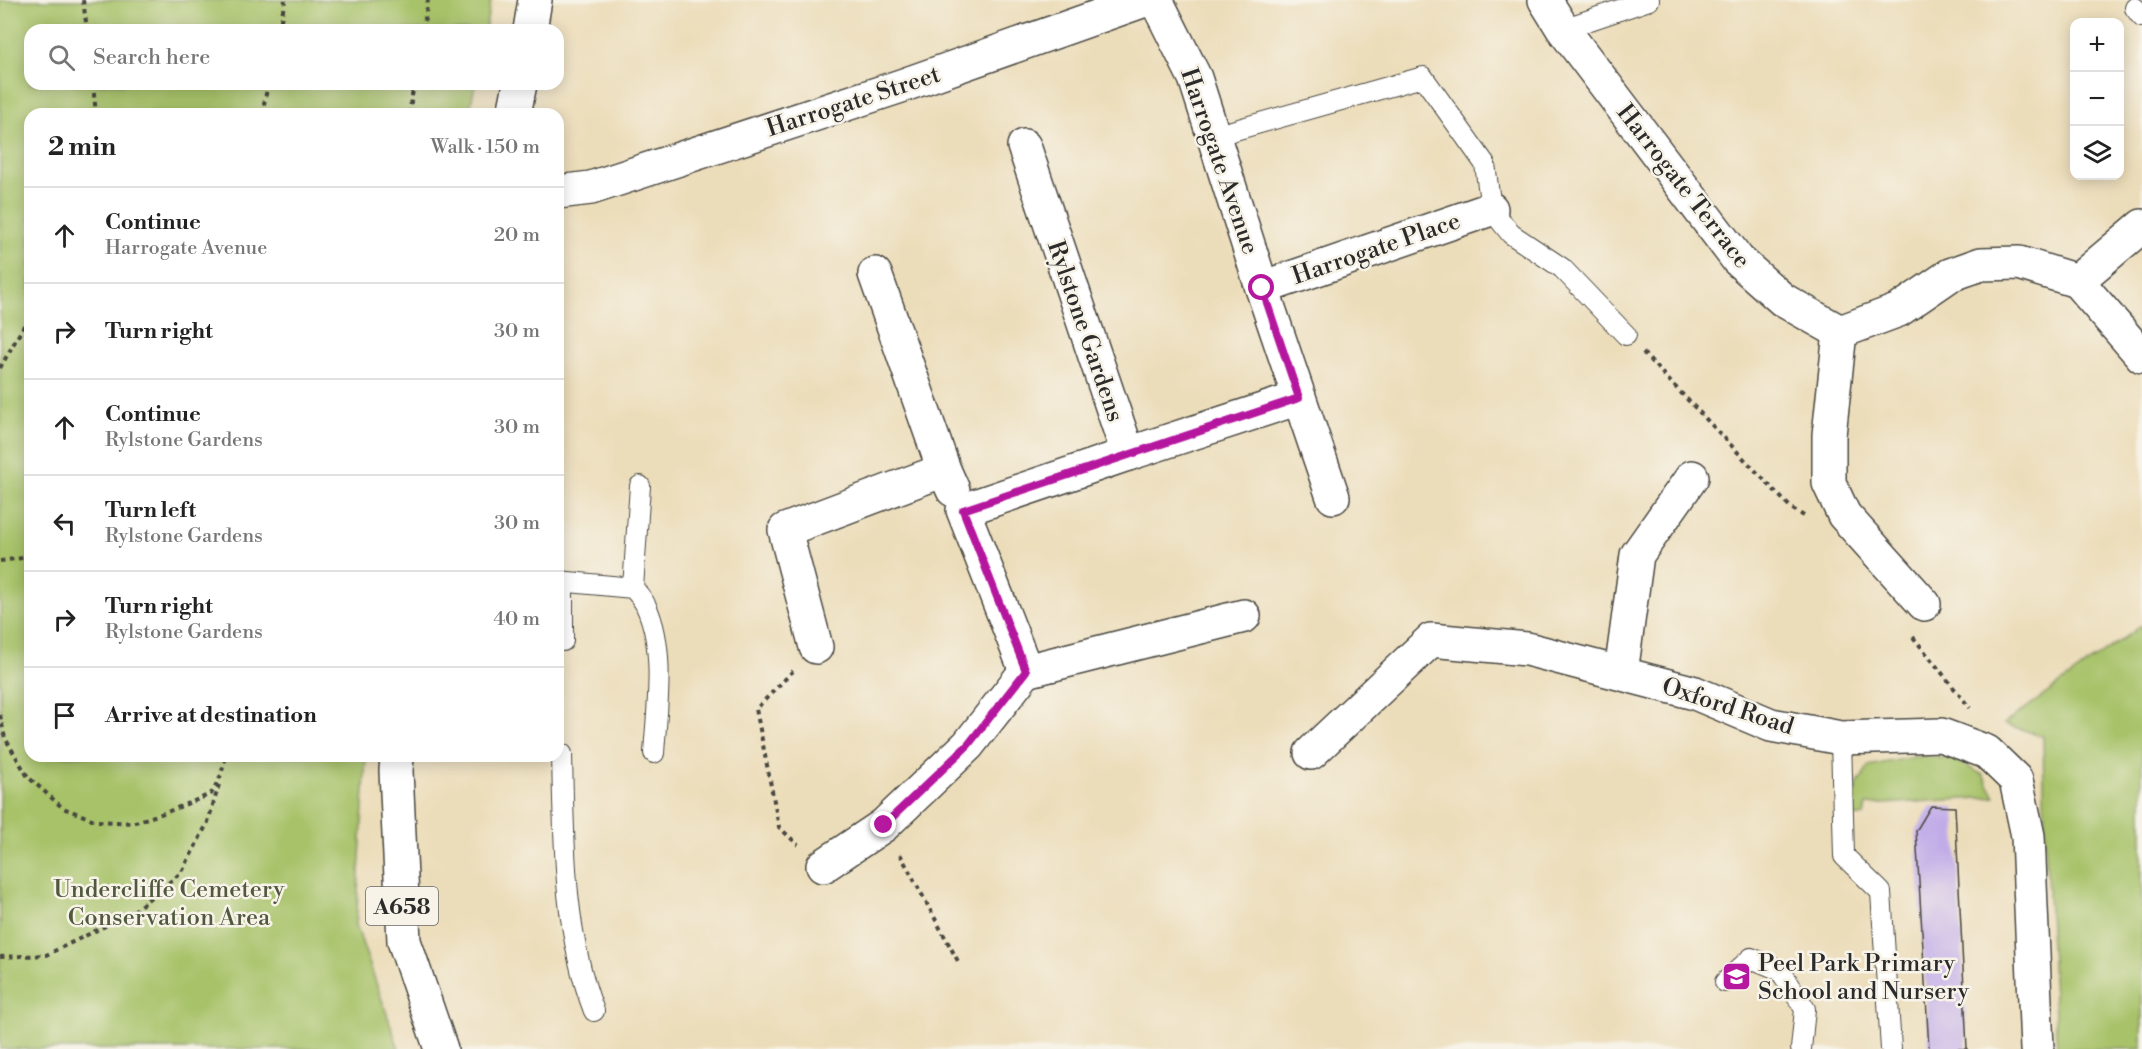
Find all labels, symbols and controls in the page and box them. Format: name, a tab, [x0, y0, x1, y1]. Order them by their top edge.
map controls	[2070, 18, 2124, 180]
button: +	[2070, 18, 2124, 72]
search box	[24, 24, 564, 90]
icon: search	[45, 41, 78, 74]
text: Search here	[93, 44, 210, 71]
street label: Harrogate Street	[763, 60, 944, 144]
street label: Harrogate Avenue	[1173, 64, 1265, 258]
button: −	[2070, 72, 2124, 126]
street label: Harrogate Terrace	[1610, 99, 1757, 275]
button: layers	[2070, 126, 2124, 180]
text: 2 min	[48, 131, 116, 163]
text: Walk · 150 m	[431, 135, 540, 160]
street label: Harrogate Place	[1288, 206, 1464, 292]
text: Continue	[105, 209, 201, 236]
icon: ahead	[48, 219, 81, 252]
text: 20 m	[494, 223, 540, 248]
text: Harrogate Avenue	[105, 236, 267, 261]
street label: Rylstone Gardens	[1040, 237, 1130, 426]
route start	[1248, 274, 1274, 300]
icon: right	[48, 315, 81, 348]
text: Turn right	[105, 318, 213, 345]
text: 30 m	[494, 319, 540, 344]
text: Continue	[105, 401, 201, 428]
icon: ahead	[48, 411, 81, 444]
text: 30 m	[494, 415, 540, 440]
text: Rylstone Gardens	[105, 428, 263, 453]
text: Turn left	[105, 497, 196, 524]
icon: left	[48, 507, 81, 540]
text: 30 m	[494, 511, 540, 536]
text: Rylstone Gardens	[105, 524, 263, 549]
text: Turn right	[105, 593, 213, 620]
icon: right	[48, 603, 81, 636]
text: 40 m	[493, 607, 540, 632]
text: Rylstone Gardens	[105, 620, 263, 645]
street label: Oxford Road	[1658, 672, 1798, 743]
icon: arrive	[48, 699, 81, 732]
text: Arrive at destination	[105, 702, 317, 729]
route end	[870, 811, 896, 837]
park label: Undercliffe Cemetery Conservation Area	[53, 875, 285, 933]
road number: A658	[366, 887, 438, 925]
place label: Peel Park Primary School and Nursery	[1758, 949, 1970, 1007]
school or university icon: Peel Park Primary School and Nursery	[1721, 961, 1753, 993]

